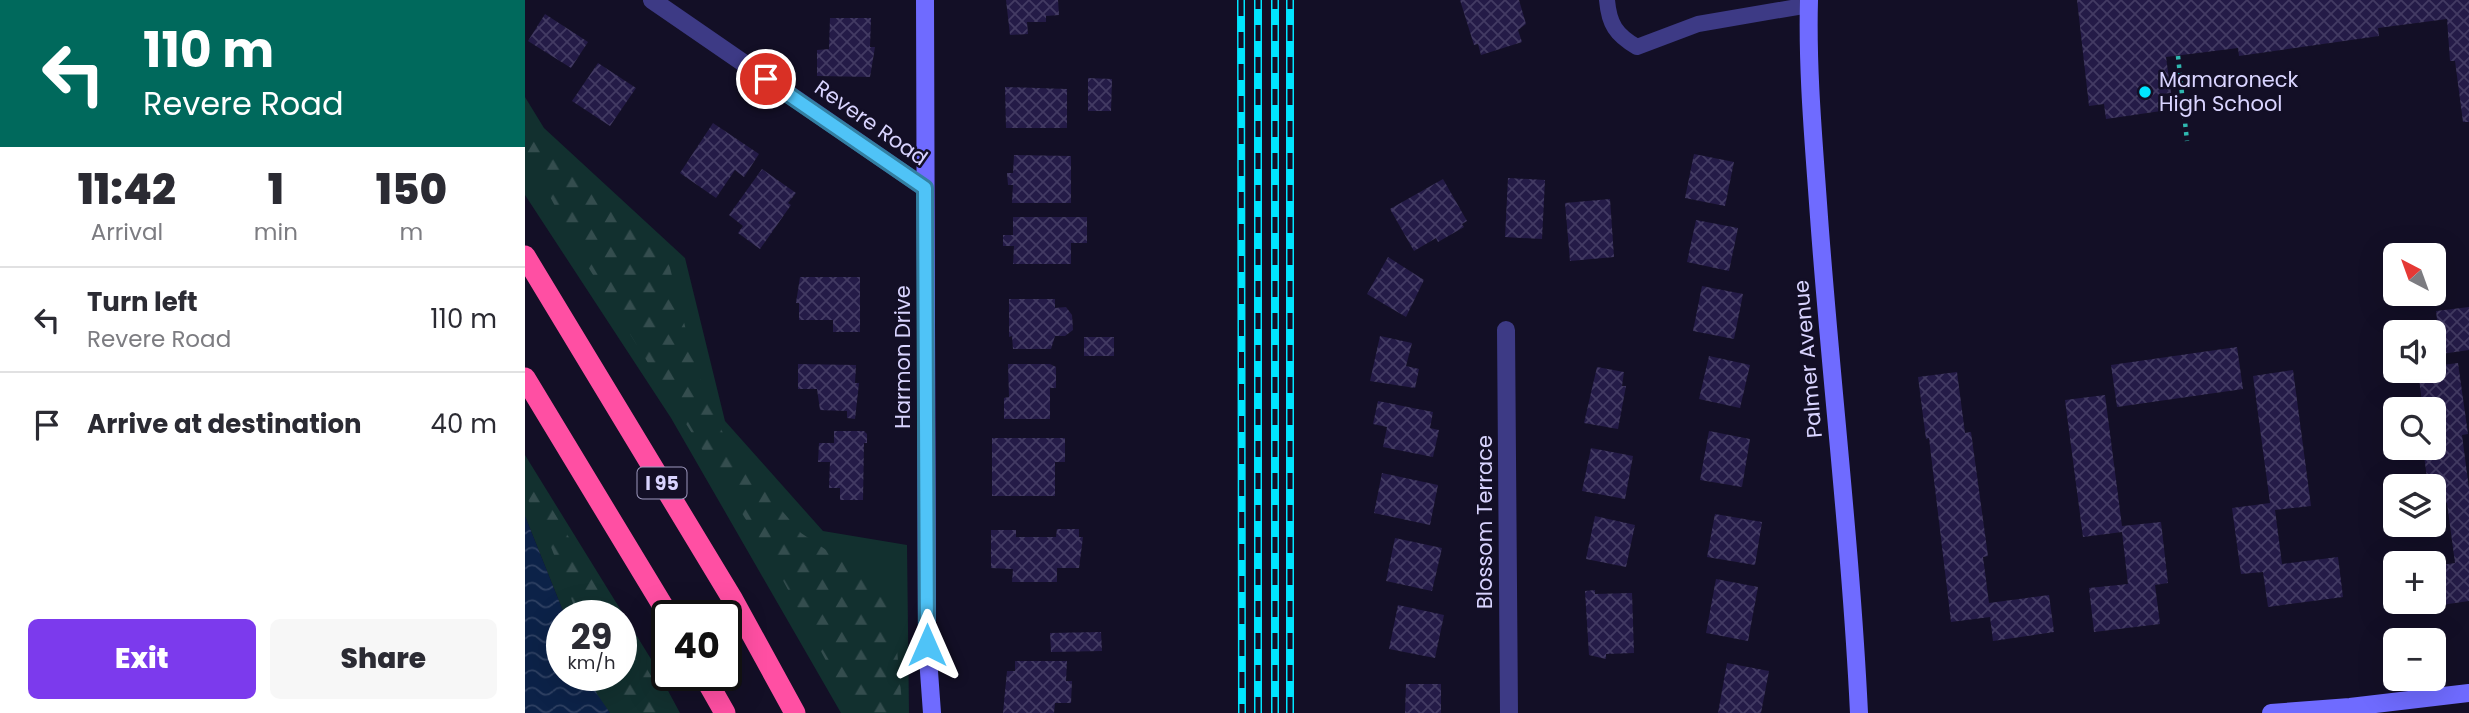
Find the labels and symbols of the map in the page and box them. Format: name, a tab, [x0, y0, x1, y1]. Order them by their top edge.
pin	[736, 49, 796, 109]
place label: Mamaroneck High School	[2159, 65, 2299, 118]
street label: Revere Road	[809, 73, 934, 172]
marker: Mamaroneck High School	[2137, 84, 2153, 100]
north arrow	[2383, 243, 2447, 306]
street label: Palmer Avenue	[1786, 279, 1829, 439]
street label: Harmon Drive	[888, 285, 917, 429]
street label: Blossom Terrace	[1470, 435, 1499, 609]
road number: I 95	[638, 468, 687, 498]
speed limit sign: 40	[651, 600, 742, 691]
position arrow	[890, 608, 964, 682]

